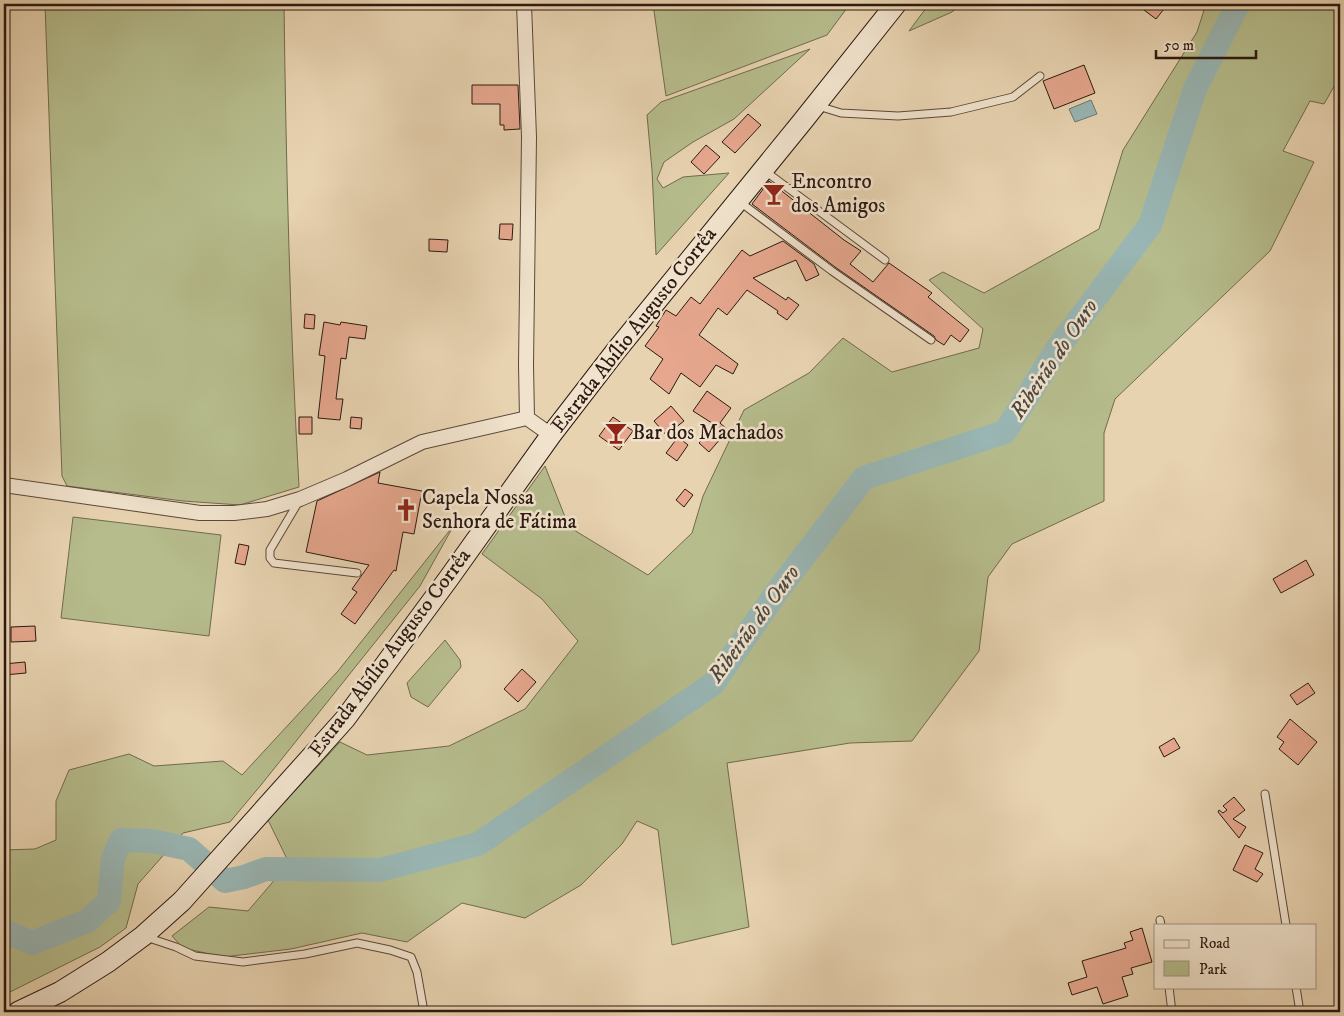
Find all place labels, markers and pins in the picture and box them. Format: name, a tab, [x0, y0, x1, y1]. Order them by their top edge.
place label: Encontro dos Amigos	[791, 169, 885, 219]
bar icon: Encontro dos Amigos	[761, 181, 787, 207]
bar icon: Bar dos Machados	[603, 420, 629, 446]
place label: Bar dos Machados	[632, 420, 784, 446]
place label: Capela Nossa Senhora de Fátima	[422, 485, 577, 535]
church icon: Capela Nossa Senhora de Fátima	[393, 497, 419, 523]

